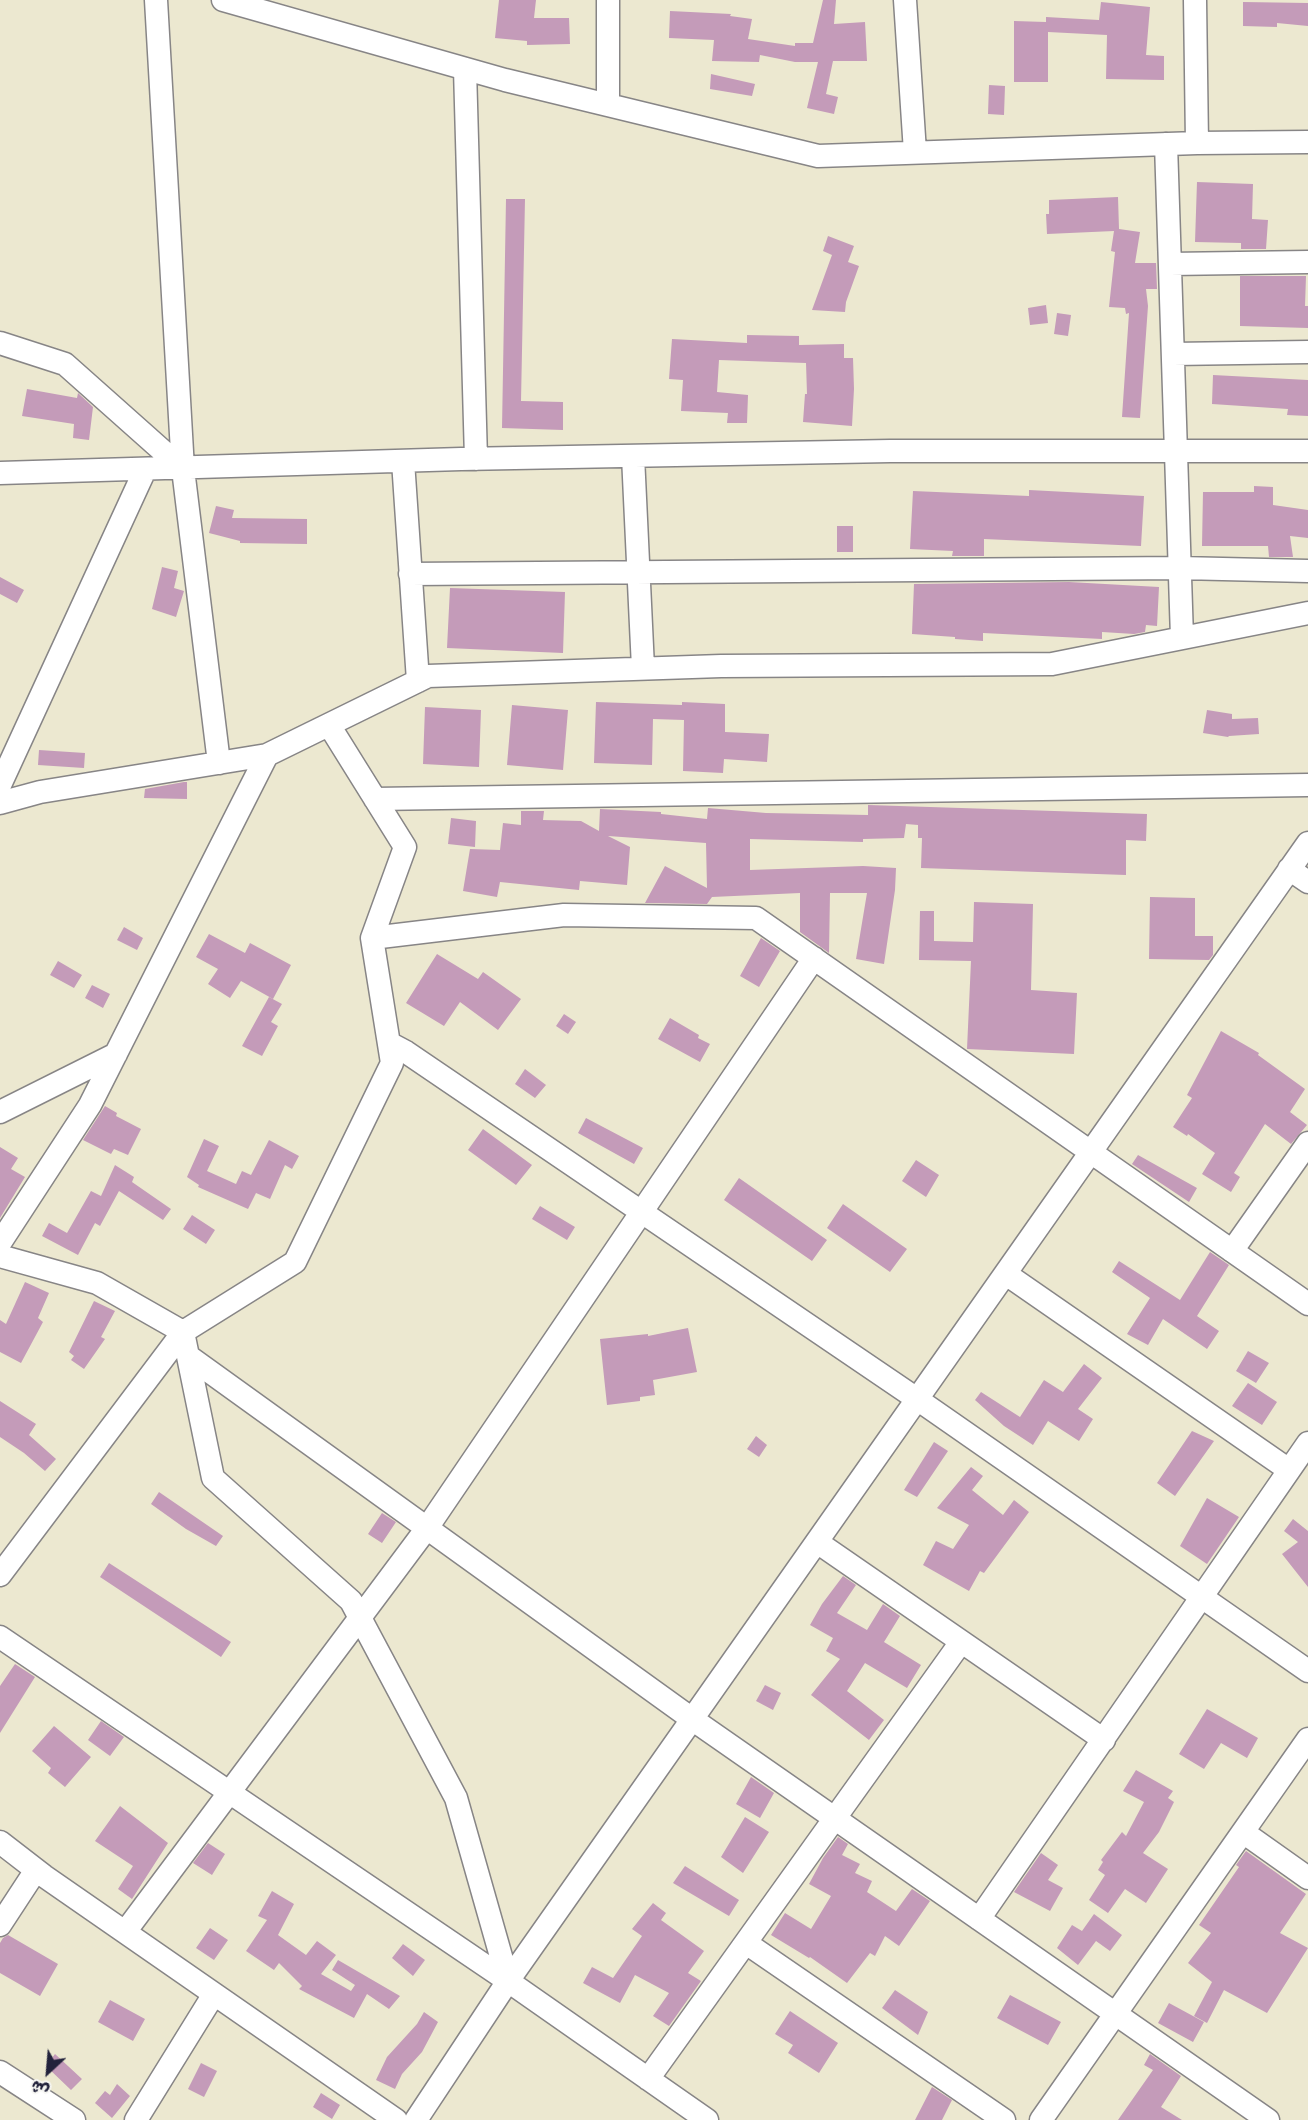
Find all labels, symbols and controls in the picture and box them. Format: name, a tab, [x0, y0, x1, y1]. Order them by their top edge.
north arrow	[18, 2042, 78, 2102]
text: ش	[28, 2075, 52, 2101]

